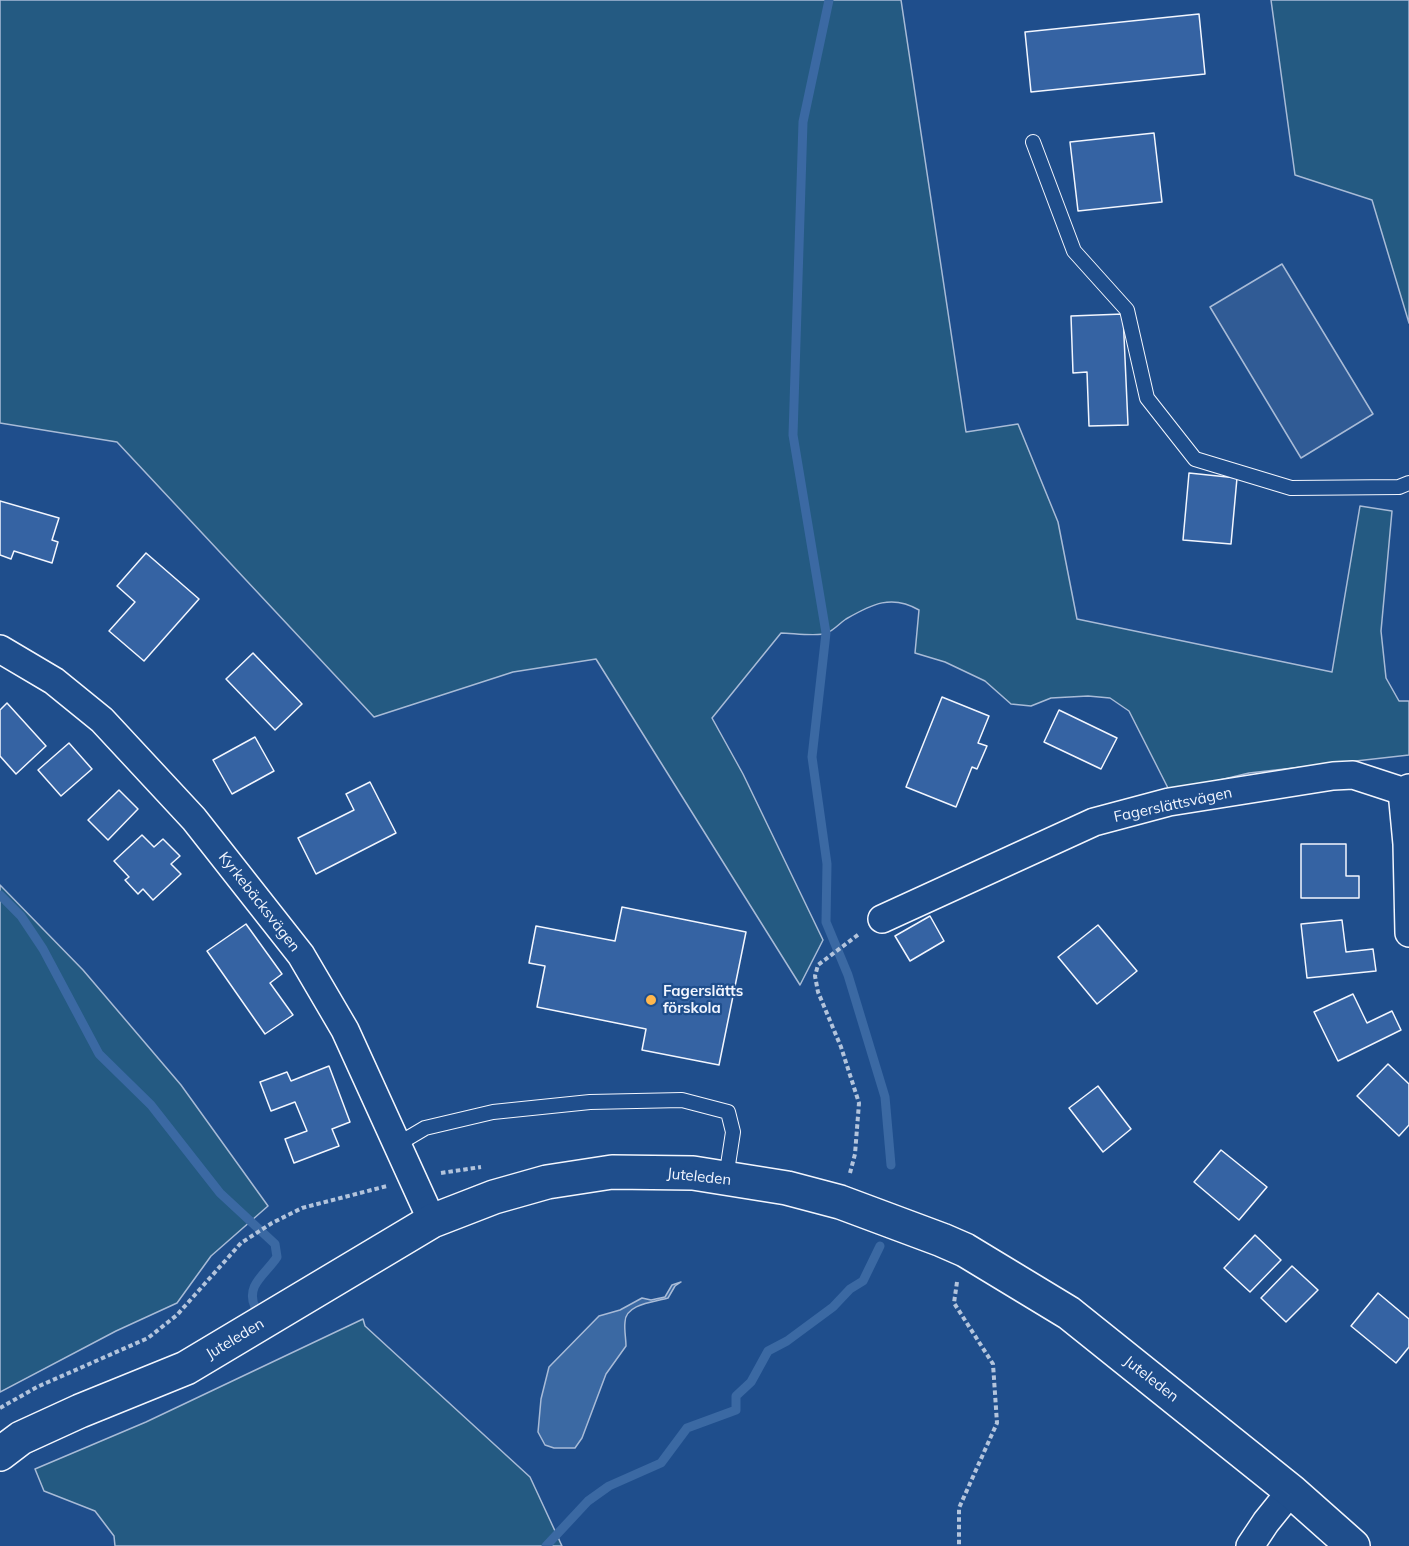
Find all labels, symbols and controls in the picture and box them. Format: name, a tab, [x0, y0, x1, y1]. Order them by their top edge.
street label: Fagerslättsvägen	[1112, 784, 1234, 826]
street label: Kyrkebäcksvägen	[215, 849, 303, 955]
place label: Fagerslätts förskola	[663, 982, 743, 1017]
marker: Fagerslätts förskola	[644, 993, 658, 1007]
street label: Juteleden	[666, 1165, 732, 1189]
street label: Juteleden	[203, 1315, 267, 1363]
street label: Juteleden	[1120, 1352, 1182, 1406]

